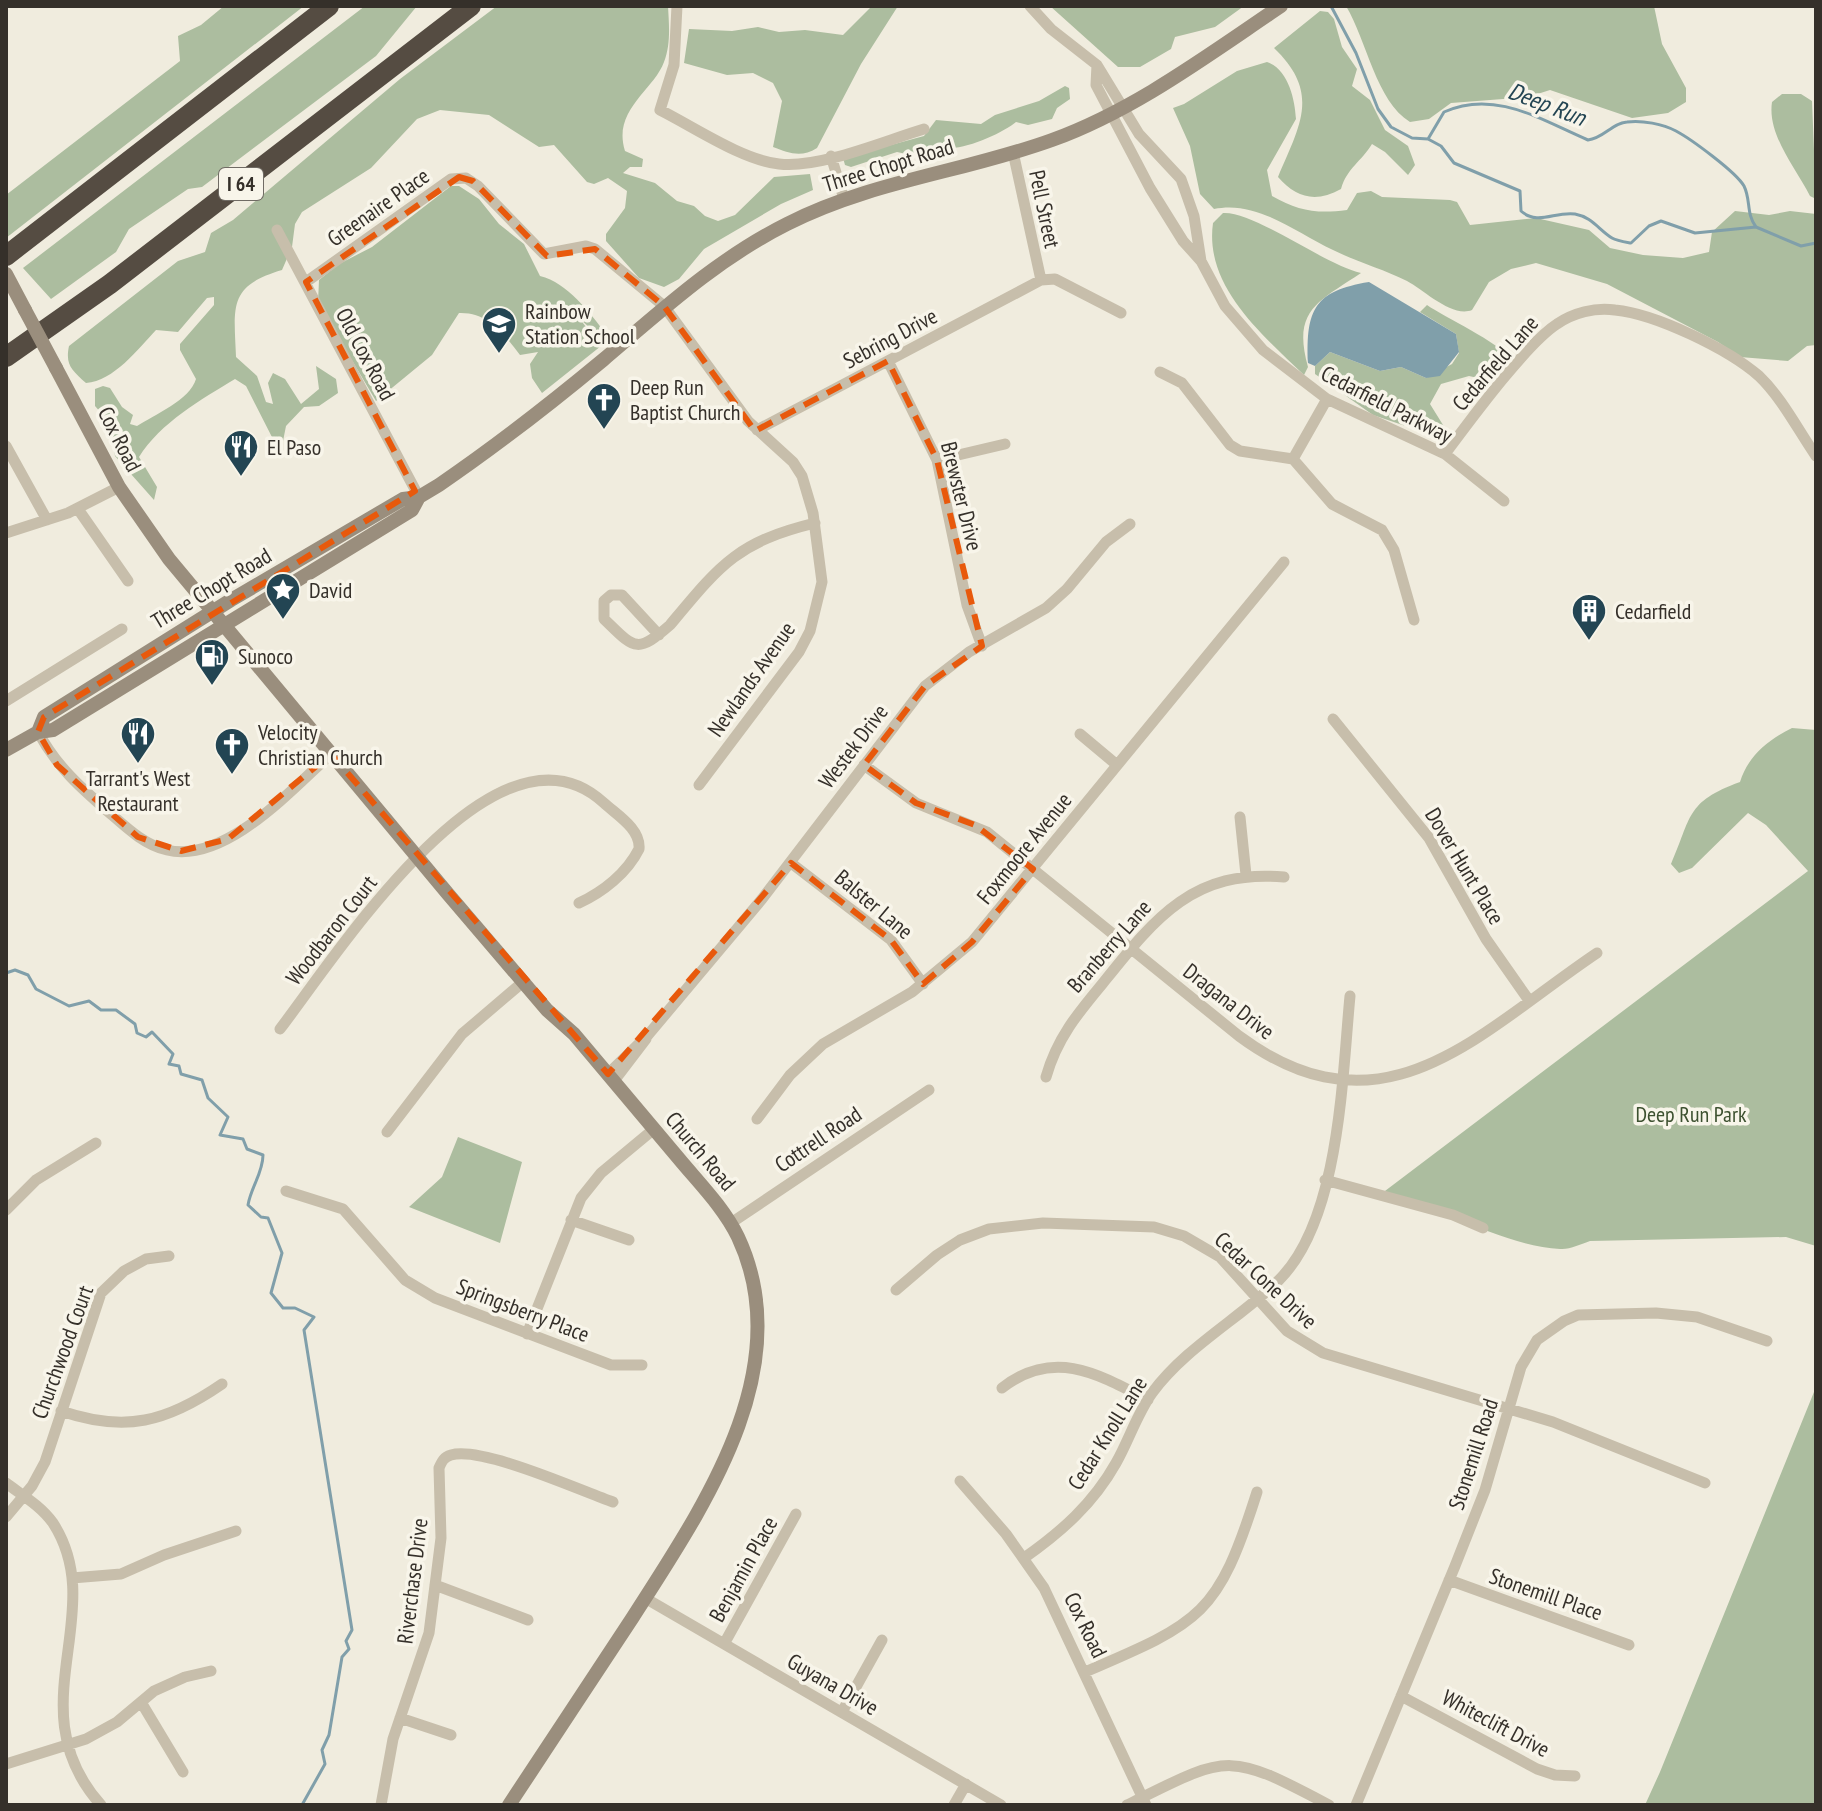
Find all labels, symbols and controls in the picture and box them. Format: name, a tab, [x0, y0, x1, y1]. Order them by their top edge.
water label: Deep Run	[1504, 75, 1591, 133]
street label: Three Chopt Road	[819, 132, 957, 198]
street label: Greenaire Place	[322, 162, 434, 252]
road number: I 64	[219, 168, 263, 200]
street label: Pell Street	[1023, 168, 1067, 250]
place label: Rainbow Station School	[525, 297, 636, 350]
street label: Sebring Drive	[838, 302, 942, 374]
street label: Old Cox Road	[330, 303, 402, 405]
school or university icon: Rainbow Station School	[480, 305, 518, 355]
street label: Cedarfield Lane	[1446, 310, 1544, 416]
street label: Cedarfield Parkway	[1317, 359, 1458, 449]
place label: Deep Run Baptist Church	[630, 373, 741, 426]
church icon: Deep Run Baptist Church	[585, 381, 623, 431]
street label: Cox Road	[92, 402, 148, 476]
restaurant icon: El Paso	[222, 428, 260, 478]
place label: El Paso	[267, 433, 321, 461]
street label: Brewster Drive	[935, 439, 989, 553]
street label: Three Chopt Road	[146, 541, 276, 635]
place icon: David	[264, 571, 302, 621]
place label: David	[309, 576, 352, 604]
building icon: Cedarfield	[1570, 592, 1608, 642]
place label: Cedarfield	[1615, 597, 1691, 625]
street label: Newlands Avenue	[701, 616, 801, 742]
fuel station icon: Sunoco	[193, 637, 231, 687]
place label: Sunoco	[238, 642, 293, 670]
street label: Westek Drive	[812, 698, 894, 794]
restaurant icon: Tarrant's West Restaurant	[119, 715, 157, 765]
place label: Velocity Christian Church	[257, 718, 383, 771]
church icon: Velocity Christian Church	[213, 726, 251, 776]
place label: Tarrant's West Restaurant	[86, 764, 190, 817]
street label: Foxmoore Avenue	[971, 787, 1077, 909]
street label: Dover Hunt Place	[1419, 803, 1511, 929]
street label: Balster Lane	[829, 863, 919, 945]
street label: Woodbaron Court	[279, 869, 383, 991]
street label: Branberry Lane	[1061, 894, 1157, 998]
street label: Dragana Drive	[1178, 957, 1280, 1045]
street label: Cottrell Road	[769, 1100, 867, 1178]
park label: Deep Run Park	[1636, 1100, 1747, 1128]
street label: Church Road	[660, 1106, 742, 1196]
street label: Cedar Cone Drive	[1209, 1225, 1323, 1335]
street label: Springsberry Place	[453, 1272, 593, 1348]
street label: Churchwood Court	[25, 1281, 99, 1423]
street label: Cedar Knoll Lane	[1061, 1371, 1153, 1495]
street label: Stonemill Road	[1442, 1395, 1504, 1513]
street label: Benjamin Place	[703, 1511, 783, 1627]
street label: Riverchase Drive	[390, 1517, 434, 1645]
street label: Stonemill Place	[1486, 1562, 1606, 1626]
street label: Cox Road	[1058, 1588, 1114, 1662]
street label: Guyana Drive	[782, 1647, 884, 1721]
street label: Whiteclift Drive	[1437, 1683, 1555, 1763]

